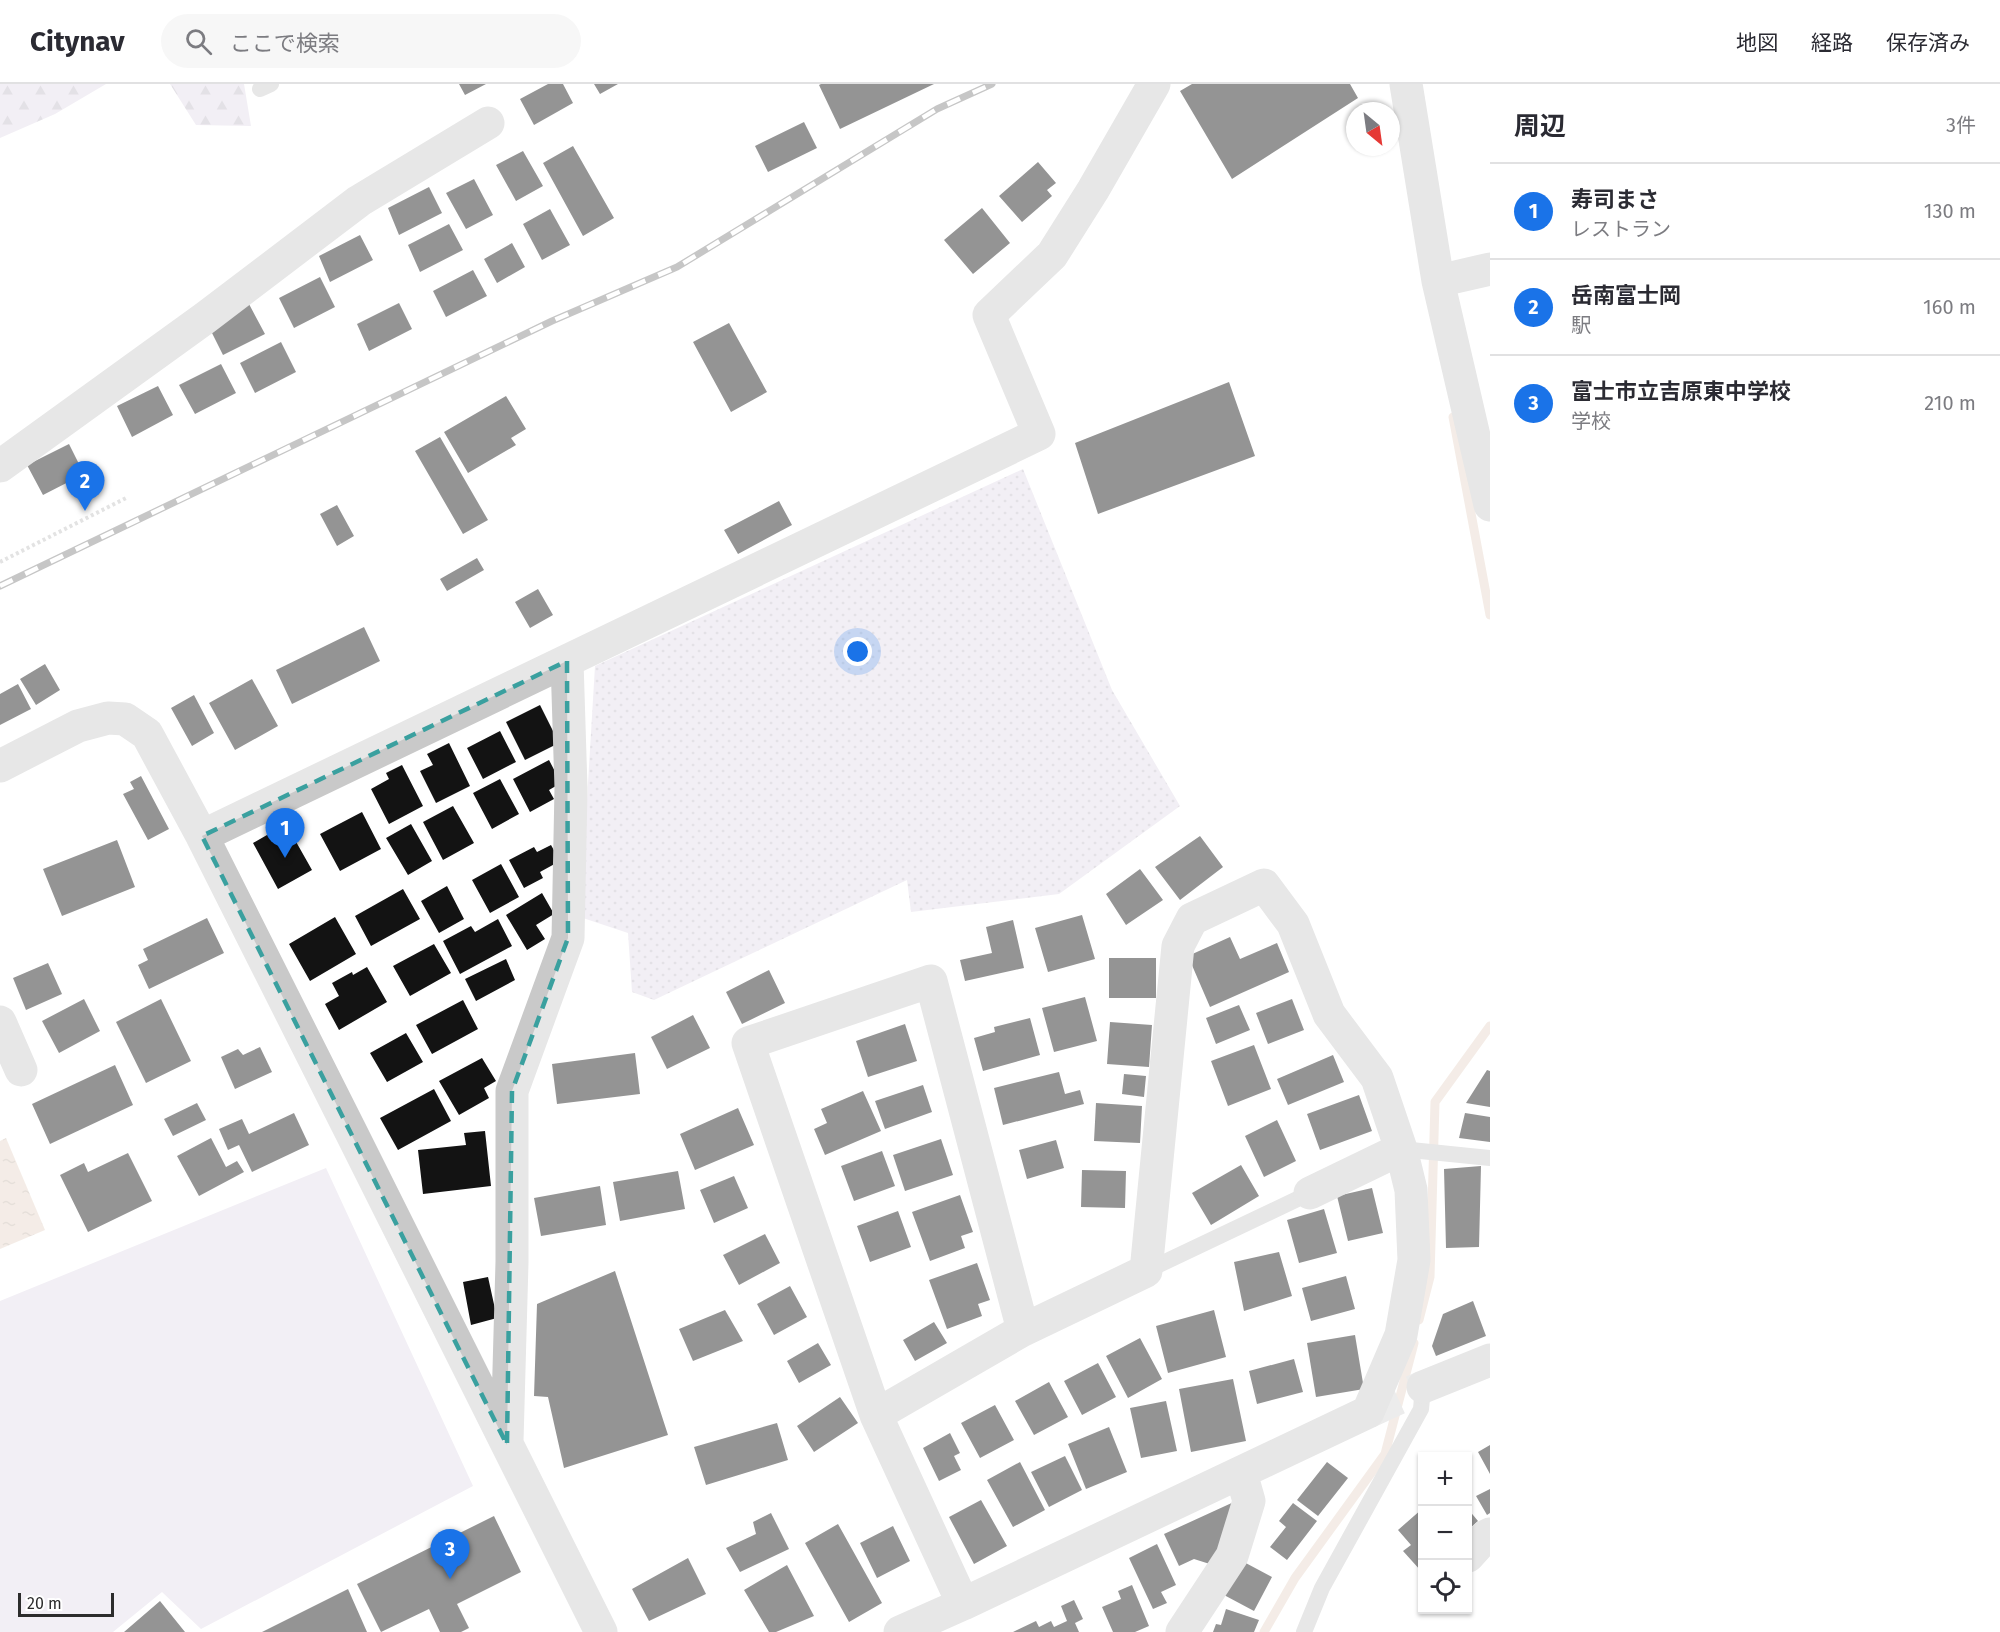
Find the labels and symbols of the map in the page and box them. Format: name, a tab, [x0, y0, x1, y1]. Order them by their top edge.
north arrow	[1346, 102, 1400, 156]
pin: 2	[66, 462, 104, 511]
your location	[843, 637, 872, 666]
pin: 1	[266, 808, 304, 858]
pin: 3	[430, 1530, 470, 1579]
scale bar	[18, 1590, 114, 1618]

